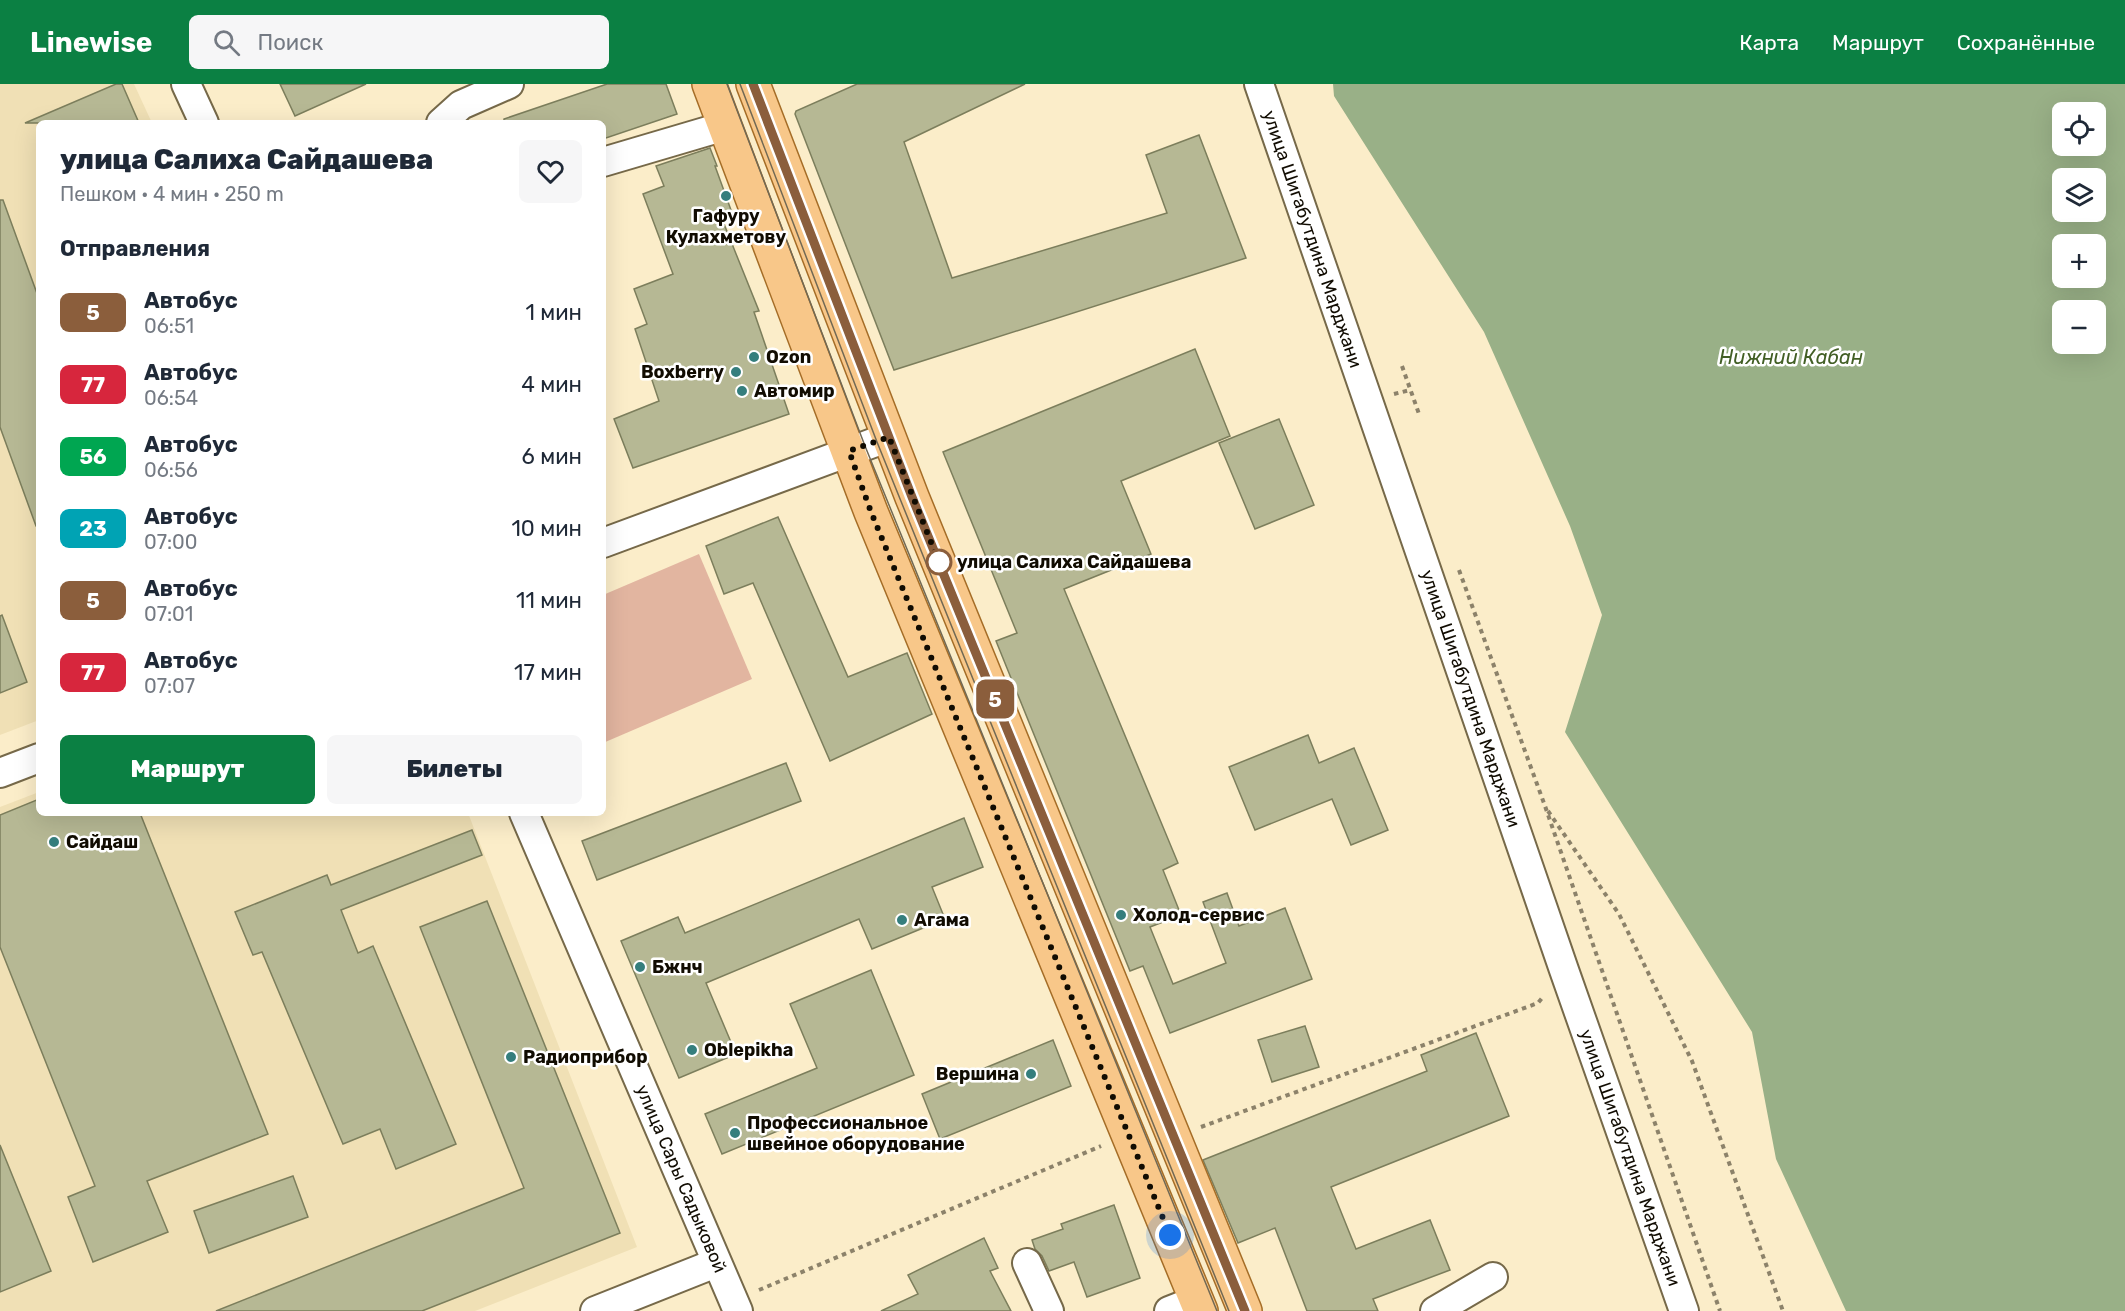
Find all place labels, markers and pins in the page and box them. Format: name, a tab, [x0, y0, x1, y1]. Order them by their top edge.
marker: Гафуру Кулахметову	[719, 189, 733, 203]
place label: Гафуру Кулахметову	[666, 205, 787, 248]
place label: Ozon	[766, 346, 811, 368]
marker: Ozon	[747, 350, 761, 364]
place label: Boxberry	[641, 361, 724, 383]
marker: Boxberry	[729, 365, 743, 379]
place label: Автомир	[754, 380, 835, 402]
marker: Автомир	[735, 384, 749, 398]
marker: улица Салиха Сайдашева	[926, 549, 952, 575]
place label: улица Салиха Сайдашева	[957, 551, 1191, 573]
place label: Сайдаш	[66, 831, 138, 853]
marker: Сайдаш	[47, 835, 61, 849]
place label: Холод-сервис	[1133, 904, 1265, 926]
marker: Холод-сервис	[1114, 908, 1128, 922]
place label: Агама	[914, 909, 969, 931]
marker: Агама	[895, 913, 909, 927]
place label: Бжнч	[652, 956, 703, 978]
marker: Бжнч	[633, 960, 647, 974]
place label: Oblepikha	[704, 1039, 793, 1061]
marker: Oblepikha	[685, 1043, 699, 1057]
place label: Радиоприбор	[523, 1046, 648, 1068]
marker: Радиоприбор	[504, 1050, 518, 1064]
place label: Вершина	[936, 1063, 1019, 1085]
marker: Вершина	[1024, 1067, 1038, 1081]
place label: Профессиональное швейное оборудование	[747, 1112, 965, 1155]
marker: Профессиональное швейное оборудование	[728, 1126, 742, 1140]

